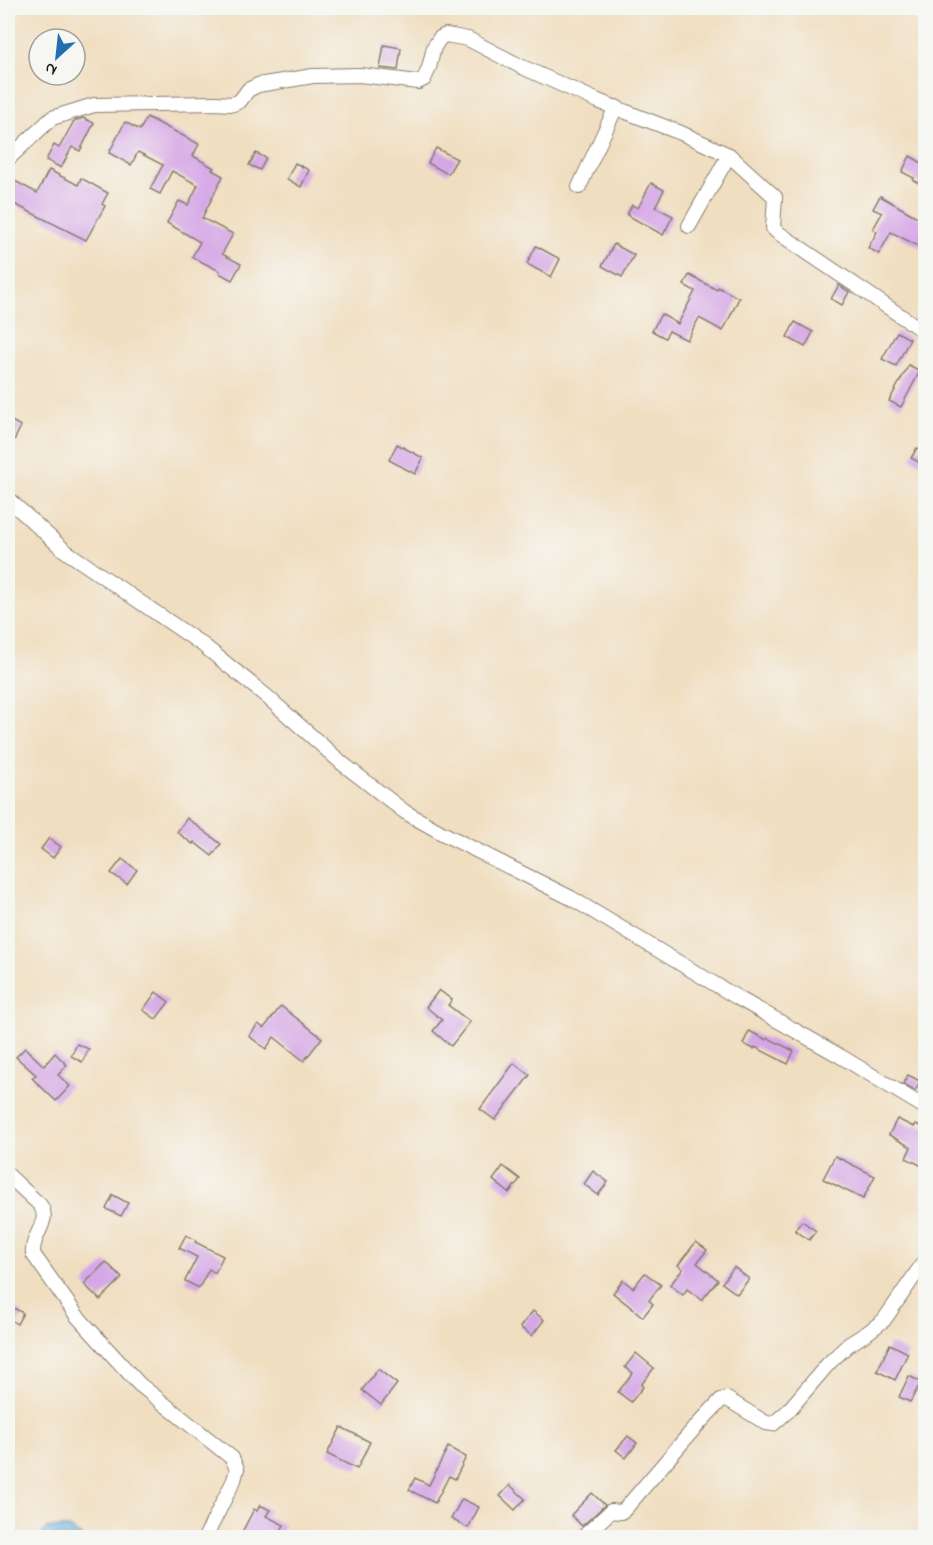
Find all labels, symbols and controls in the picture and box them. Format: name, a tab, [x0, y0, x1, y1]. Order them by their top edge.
north arrow	[27, 27, 87, 87]
text: N	[41, 55, 61, 82]

